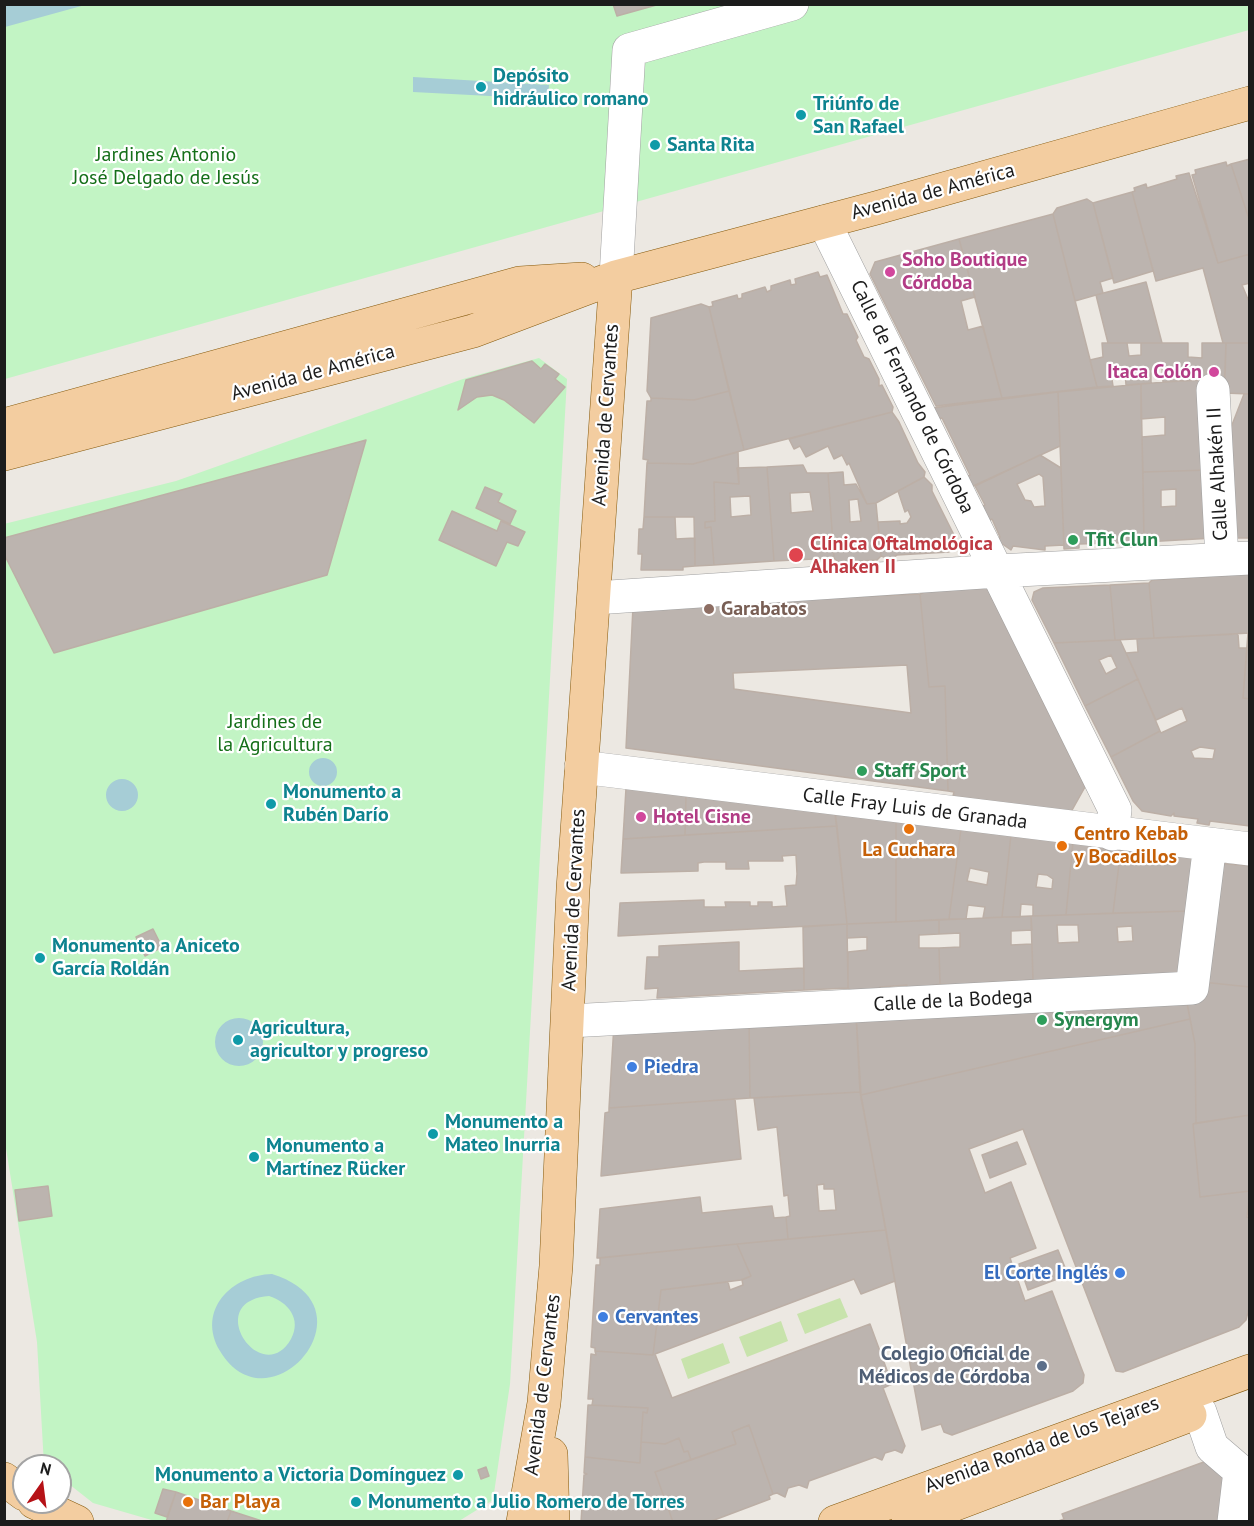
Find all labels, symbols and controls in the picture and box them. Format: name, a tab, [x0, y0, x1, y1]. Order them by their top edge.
place label: Depósito hidráulico romano	[493, 64, 649, 111]
marker: Depósito hidráulico romano	[474, 80, 488, 94]
place label: Triúnfo de San Rafael	[813, 92, 904, 139]
marker: Triúnfo de San Rafael	[794, 108, 808, 122]
place label: Santa Rita	[667, 133, 755, 157]
marker: Santa Rita	[648, 138, 662, 152]
park label: Jardines Antonio José Delgado de Jesús	[73, 143, 259, 190]
street label: Avenida de América	[849, 159, 1017, 225]
place label: Soho Boutique Córdoba	[902, 248, 1027, 295]
marker: Soho Boutique Córdoba	[883, 265, 897, 279]
street label: Calle de Fernando de Córdoba	[845, 276, 979, 518]
street label: Avenida de Cervantes	[588, 323, 624, 507]
street label: Avenida de América	[229, 340, 397, 406]
place label: Itaca Colón	[1107, 360, 1202, 384]
marker: Itaca Colón	[1207, 365, 1221, 379]
street label: Calle Alhakén II	[1203, 406, 1233, 542]
place label: Tfit Clun	[1085, 528, 1158, 552]
place label: Clínica Oftalmológica Alhaken II	[810, 532, 993, 579]
marker: Tfit Clun	[1066, 533, 1080, 547]
marker: Clínica Oftalmológica Alhaken II	[787, 546, 805, 564]
place label: Garabatos	[721, 597, 807, 621]
marker: Garabatos	[702, 602, 716, 616]
park label: Jardines de la Agricultura	[217, 710, 333, 757]
place label: Staff Sport	[874, 759, 966, 783]
marker: Staff Sport	[855, 764, 869, 778]
place label: Monumento a Rubén Darío	[283, 780, 401, 827]
street label: Calle Fray Luis de Granada	[801, 783, 1029, 835]
marker: Monumento a Rubén Darío	[264, 797, 278, 811]
place label: Hotel Cisne	[653, 805, 751, 829]
street label: Avenida de Cervantes	[557, 808, 591, 992]
marker: Hotel Cisne	[634, 810, 648, 824]
marker: La Cuchara	[902, 822, 916, 836]
place label: Centro Kebab y Bocadillos	[1074, 822, 1188, 869]
place label: La Cuchara	[862, 838, 956, 862]
marker: Centro Kebab y Bocadillos	[1055, 839, 1069, 853]
place label: Monumento a Aniceto García Roldán	[52, 934, 240, 981]
marker: Monumento a Aniceto García Roldán	[33, 951, 47, 965]
street label: Calle de la Bodega	[873, 985, 1033, 1017]
place label: Synergym	[1054, 1008, 1139, 1032]
marker: Synergym	[1035, 1013, 1049, 1027]
place label: Agricultura, agricultor y progreso	[250, 1016, 428, 1063]
marker: Agricultura, agricultor y progreso	[231, 1033, 245, 1047]
place label: Piedra	[644, 1055, 699, 1079]
marker: Piedra	[625, 1060, 639, 1074]
place label: Monumento a Mateo Inurria	[445, 1110, 563, 1157]
marker: Monumento a Mateo Inurria	[426, 1127, 440, 1141]
place label: Monumento a Martínez Rücker	[266, 1134, 405, 1181]
marker: Monumento a Martínez Rücker	[247, 1150, 261, 1164]
place label: El Corte Inglés	[984, 1261, 1108, 1285]
marker: El Corte Inglés	[1113, 1266, 1127, 1280]
street label: Avenida de Cervantes	[520, 1293, 566, 1477]
place label: Cervantes	[615, 1305, 698, 1329]
marker: Cervantes	[596, 1310, 610, 1324]
place label: Colegio Oficial de Médicos de Córdoba	[859, 1342, 1030, 1389]
marker: Colegio Oficial de Médicos de Córdoba	[1035, 1359, 1049, 1373]
street label: Avenida Ronda de los Tejares	[922, 1391, 1162, 1499]
north arrow	[12, 1454, 72, 1514]
text: N	[38, 1457, 53, 1479]
place label: Monumento a Victoria Domínguez	[155, 1463, 446, 1487]
marker: Monumento a Victoria Domínguez	[451, 1468, 465, 1482]
place label: Bar Playa	[200, 1490, 281, 1514]
place label: Monumento a Julio Romero de Torres	[368, 1490, 685, 1514]
marker: Bar Playa	[181, 1495, 195, 1509]
marker: Monumento a Julio Romero de Torres	[349, 1495, 363, 1509]

